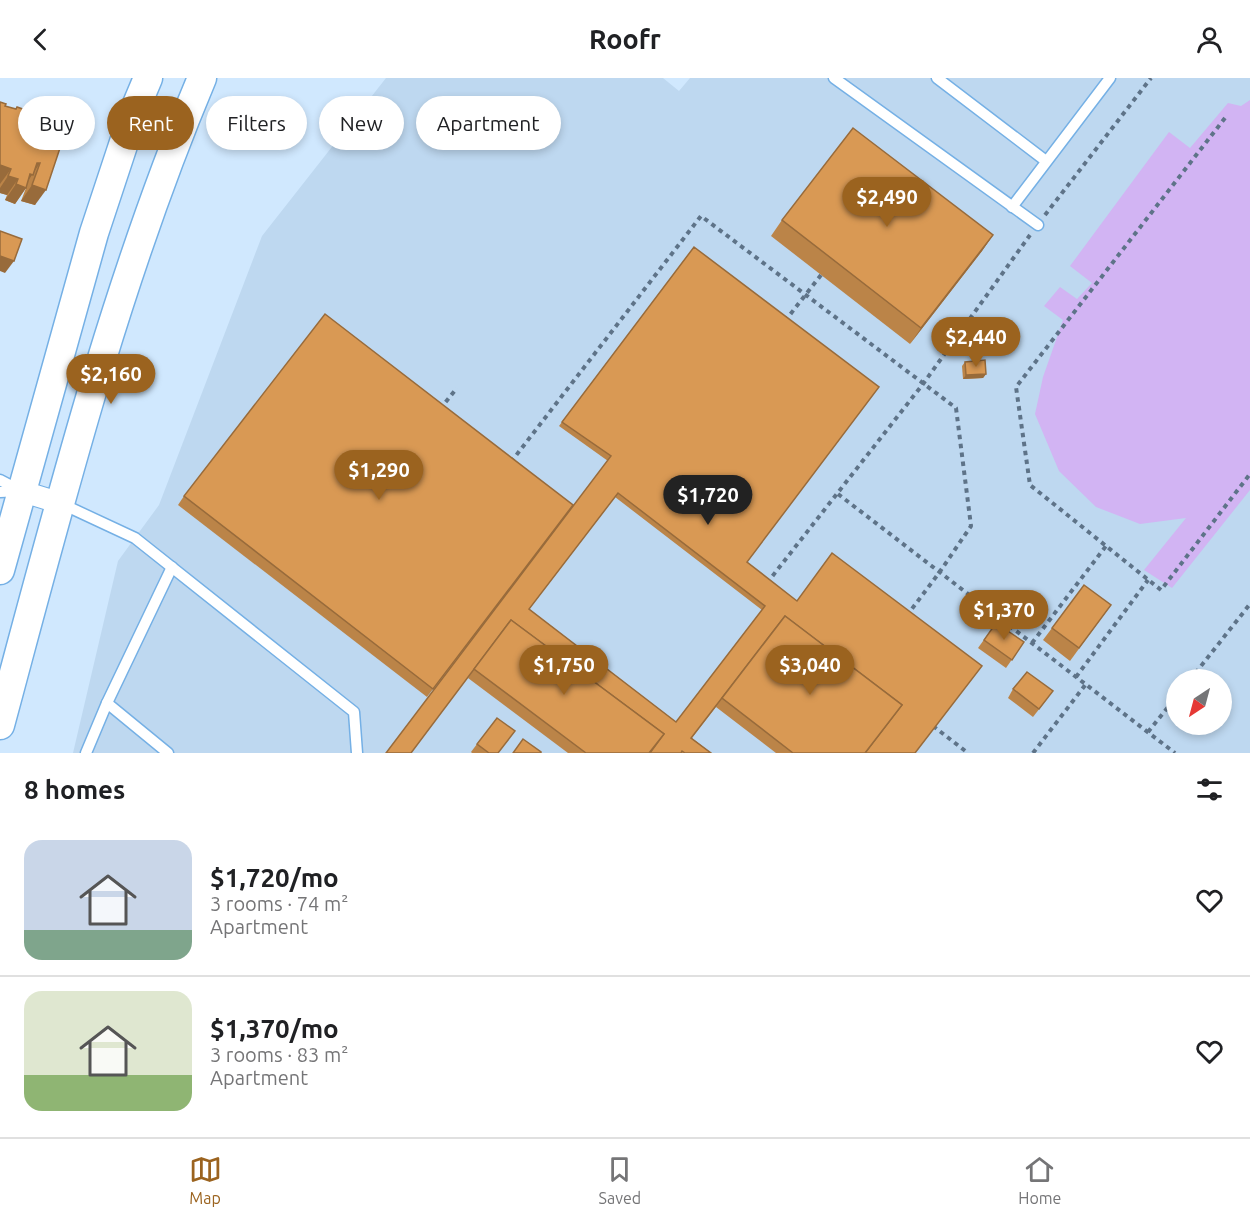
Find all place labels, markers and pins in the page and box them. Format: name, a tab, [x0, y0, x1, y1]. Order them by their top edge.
pin: $2,490	[838, 177, 936, 228]
pin: $2,440	[927, 317, 1025, 368]
pin: $2,160	[62, 354, 160, 405]
pin: $1,290	[330, 450, 428, 501]
pin: $1,720	[659, 475, 757, 526]
pin: $1,370	[955, 590, 1053, 641]
pin: $1,750	[515, 645, 613, 696]
pin: $3,040	[761, 645, 859, 696]

